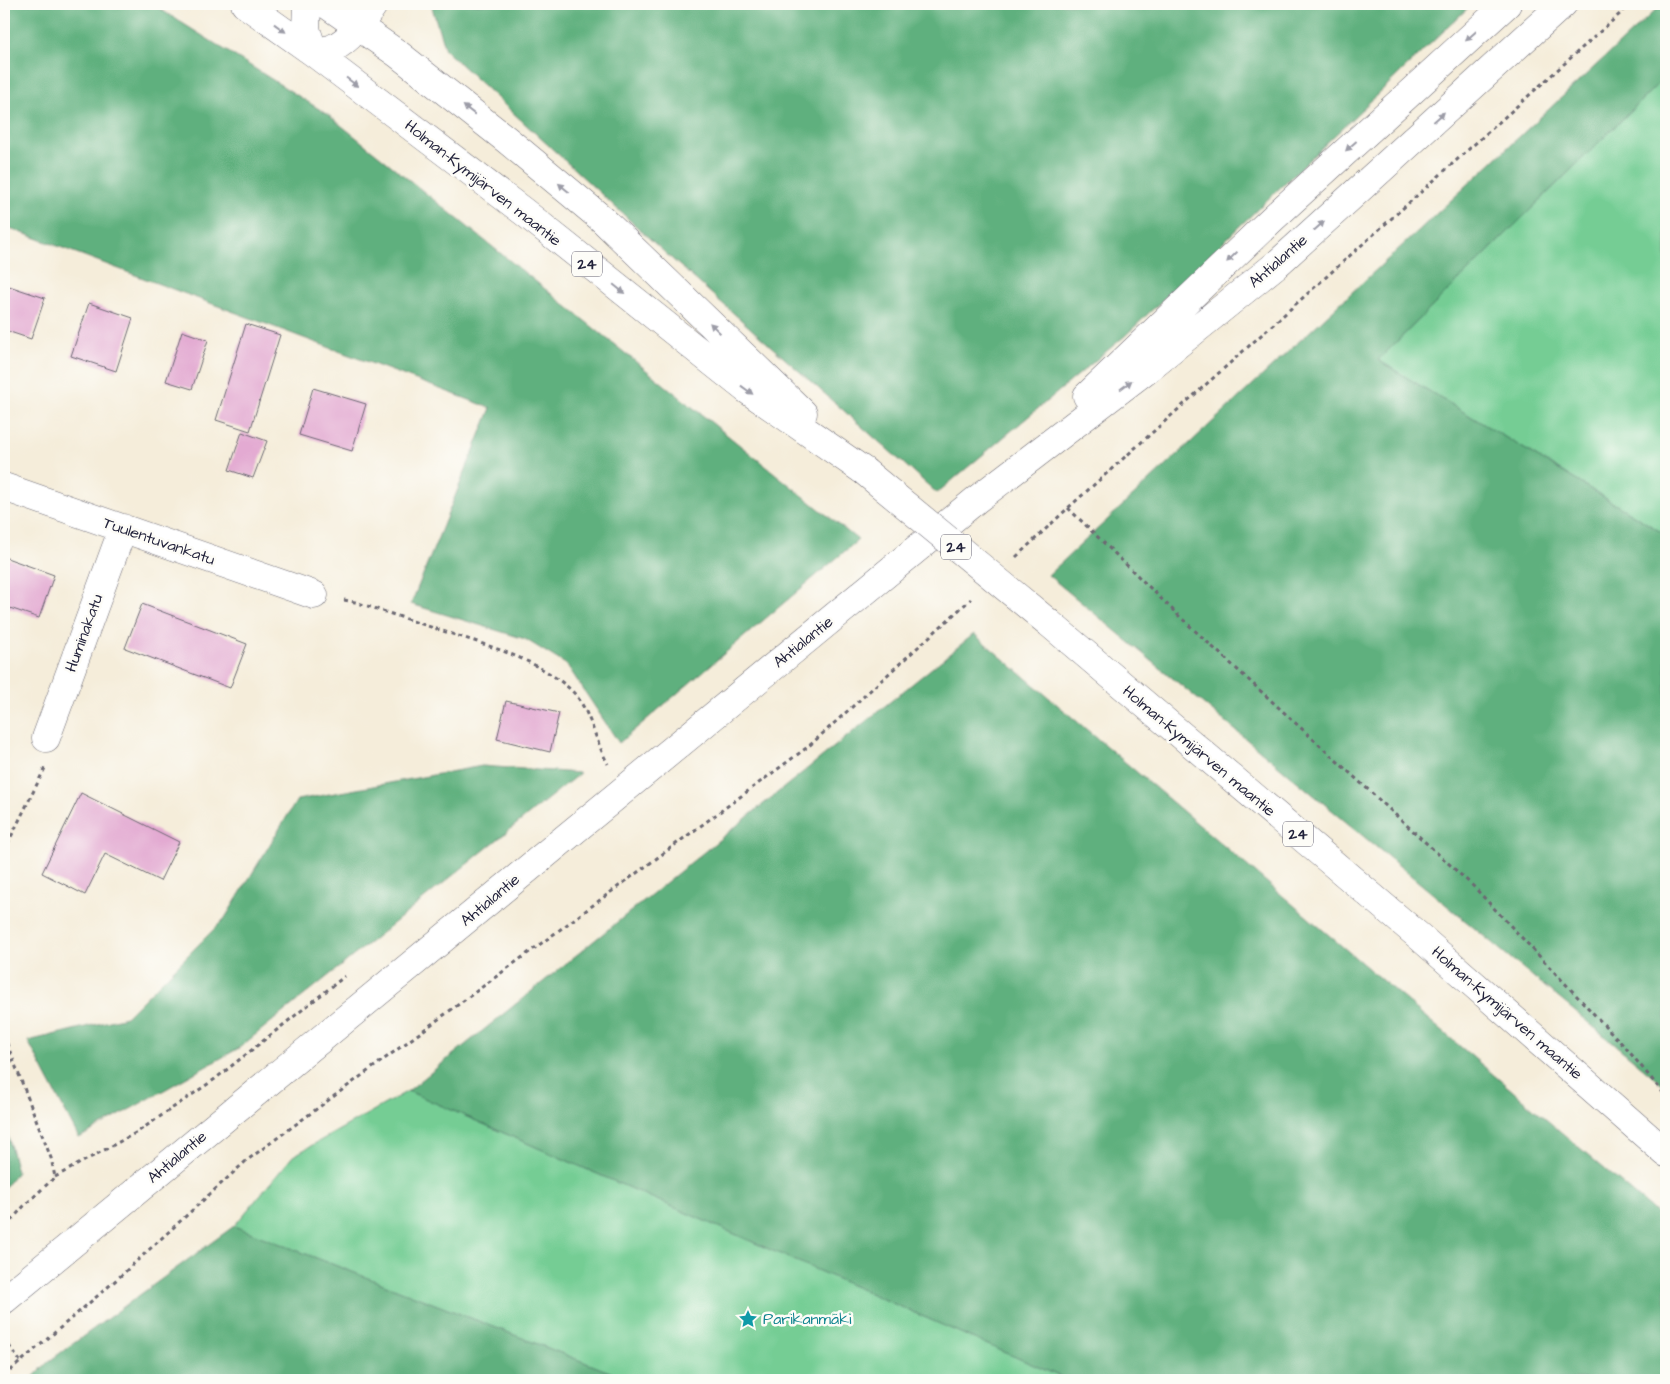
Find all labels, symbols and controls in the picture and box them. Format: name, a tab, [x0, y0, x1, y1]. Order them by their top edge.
one-way arrow	[273, 23, 286, 33]
one-way arrow	[1465, 31, 1478, 42]
one-way arrow	[345, 77, 358, 88]
one-way arrow	[463, 105, 476, 116]
one-way arrow	[1433, 111, 1445, 123]
street label: Holman–Kymijärven maantie	[399, 115, 566, 252]
one-way arrow	[1346, 140, 1358, 152]
one-way arrow	[559, 182, 571, 194]
one-way arrow	[1312, 220, 1324, 232]
street label: Ahtialantie	[1244, 229, 1312, 293]
one-way arrow	[1227, 251, 1239, 263]
road number: 24	[572, 252, 602, 276]
one-way arrow	[612, 284, 625, 295]
one-way arrow	[709, 322, 721, 334]
one-way arrow	[1119, 380, 1132, 391]
one-way arrow	[740, 385, 753, 395]
street label: Tuulentuvankatu	[100, 512, 218, 570]
road number: 24	[941, 534, 971, 560]
street label: Huminakatu	[60, 591, 108, 675]
street label: Ahtialantie	[768, 611, 838, 673]
street label: Holman–Kymijärven maantie	[1117, 680, 1280, 823]
road number: 24	[1283, 822, 1313, 846]
street label: Ahtialantie	[456, 868, 525, 931]
street label: Holman–Kymijärven maantie	[1426, 941, 1588, 1086]
street label: Ahtialantie	[143, 1125, 212, 1188]
place icon: Parikanmäki	[737, 1308, 759, 1330]
place label: Parikanmäki	[763, 1308, 852, 1330]

